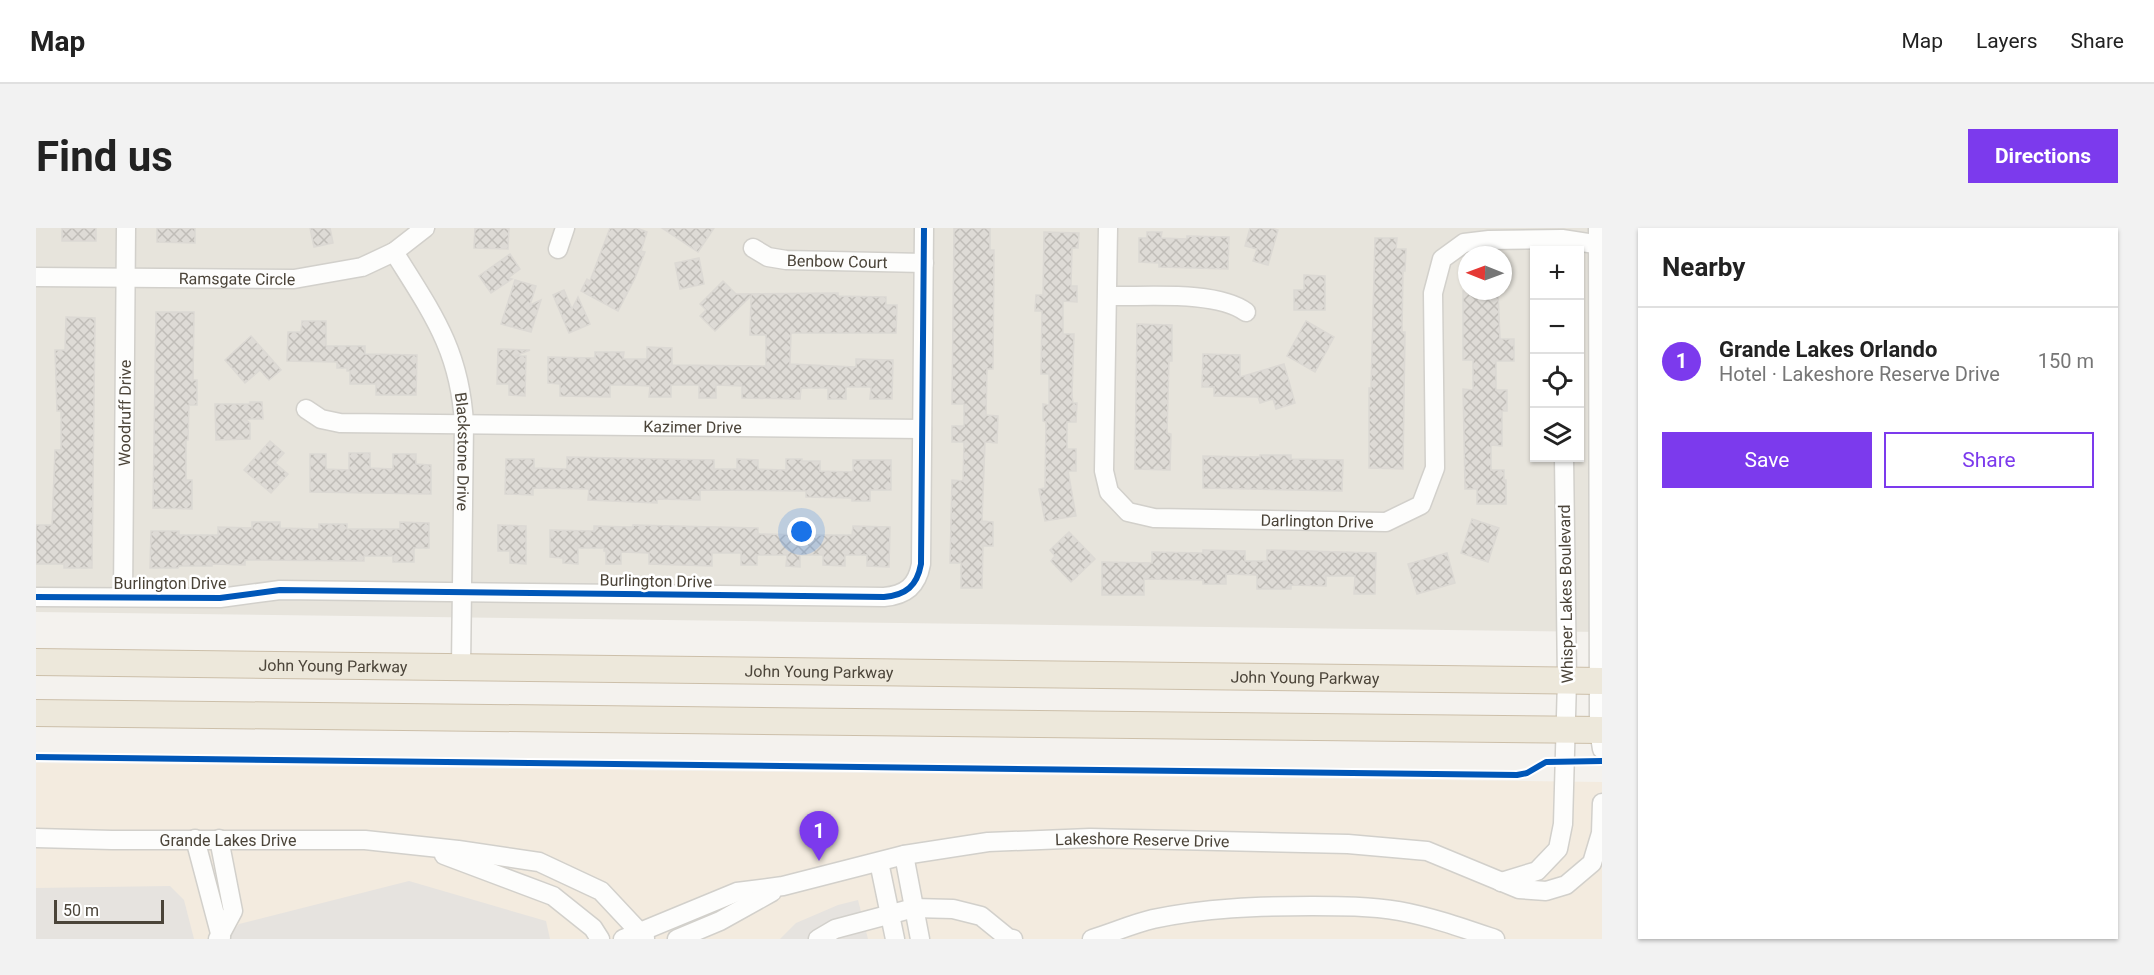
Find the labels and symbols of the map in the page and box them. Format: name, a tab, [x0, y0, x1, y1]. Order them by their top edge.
north arrow	[1458, 246, 1512, 300]
street label: Benbow Court	[787, 251, 888, 272]
street label: Ramsgate Circle	[179, 269, 295, 289]
street label: Woodruff Drive	[115, 360, 134, 466]
street label: Blackstone Drive	[451, 391, 474, 511]
street label: Kazimer Drive	[643, 417, 742, 437]
street label: Whisper Lakes Boulevard	[1555, 504, 1577, 684]
street label: Darlington Drive	[1260, 510, 1374, 531]
your location	[787, 517, 816, 546]
street label: Burlington Drive	[599, 571, 713, 591]
street label: Burlington Drive	[114, 574, 226, 593]
street label: John Young Parkway	[258, 655, 408, 676]
street label: John Young Parkway	[744, 661, 894, 682]
street label: John Young Parkway	[1230, 667, 1380, 688]
pin: 1	[800, 812, 838, 861]
street label: Lakeshore Reserve Drive	[1055, 828, 1230, 851]
street label: Grande Lakes Drive	[159, 831, 296, 850]
scale bar	[54, 897, 164, 924]

